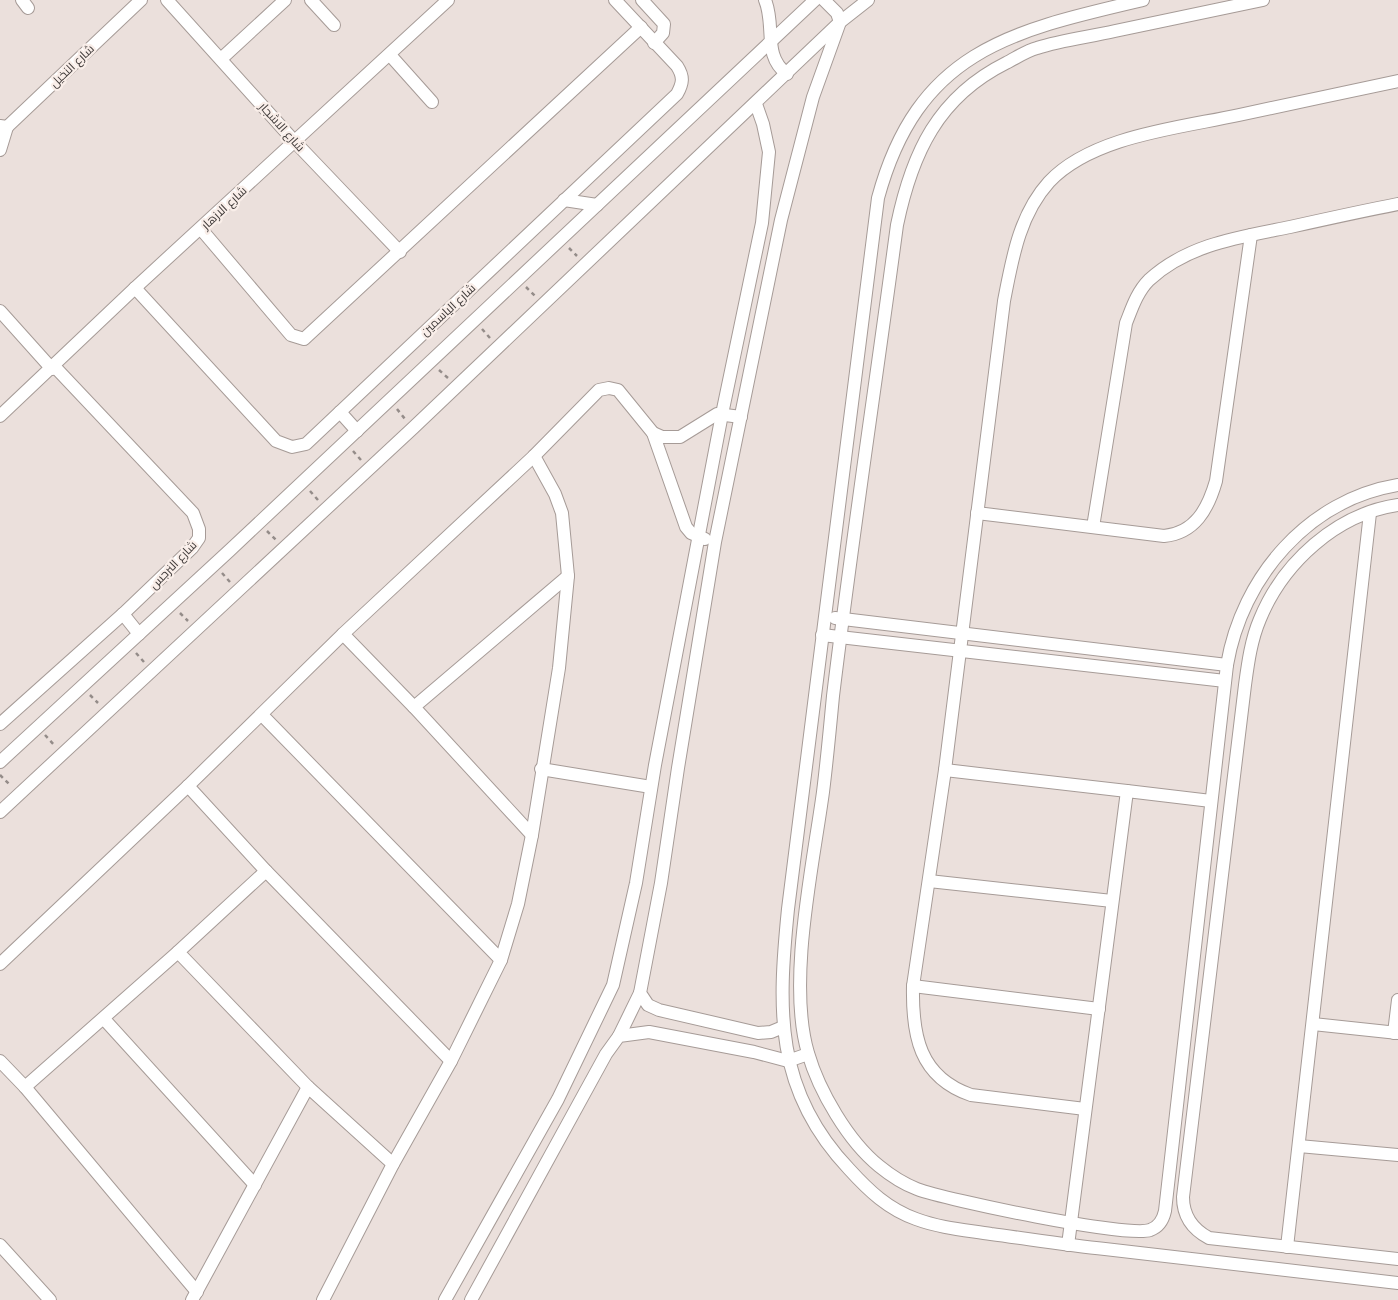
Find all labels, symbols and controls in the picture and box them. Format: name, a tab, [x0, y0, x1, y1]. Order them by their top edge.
street label: شارع النخيل	[46, 41, 98, 91]
street label: شارع الاشجار	[255, 98, 308, 155]
street label: شارع الازهار	[197, 183, 250, 234]
street label: شارع الياسمين	[417, 280, 479, 340]
street label: شارع النرجس	[146, 537, 200, 593]

